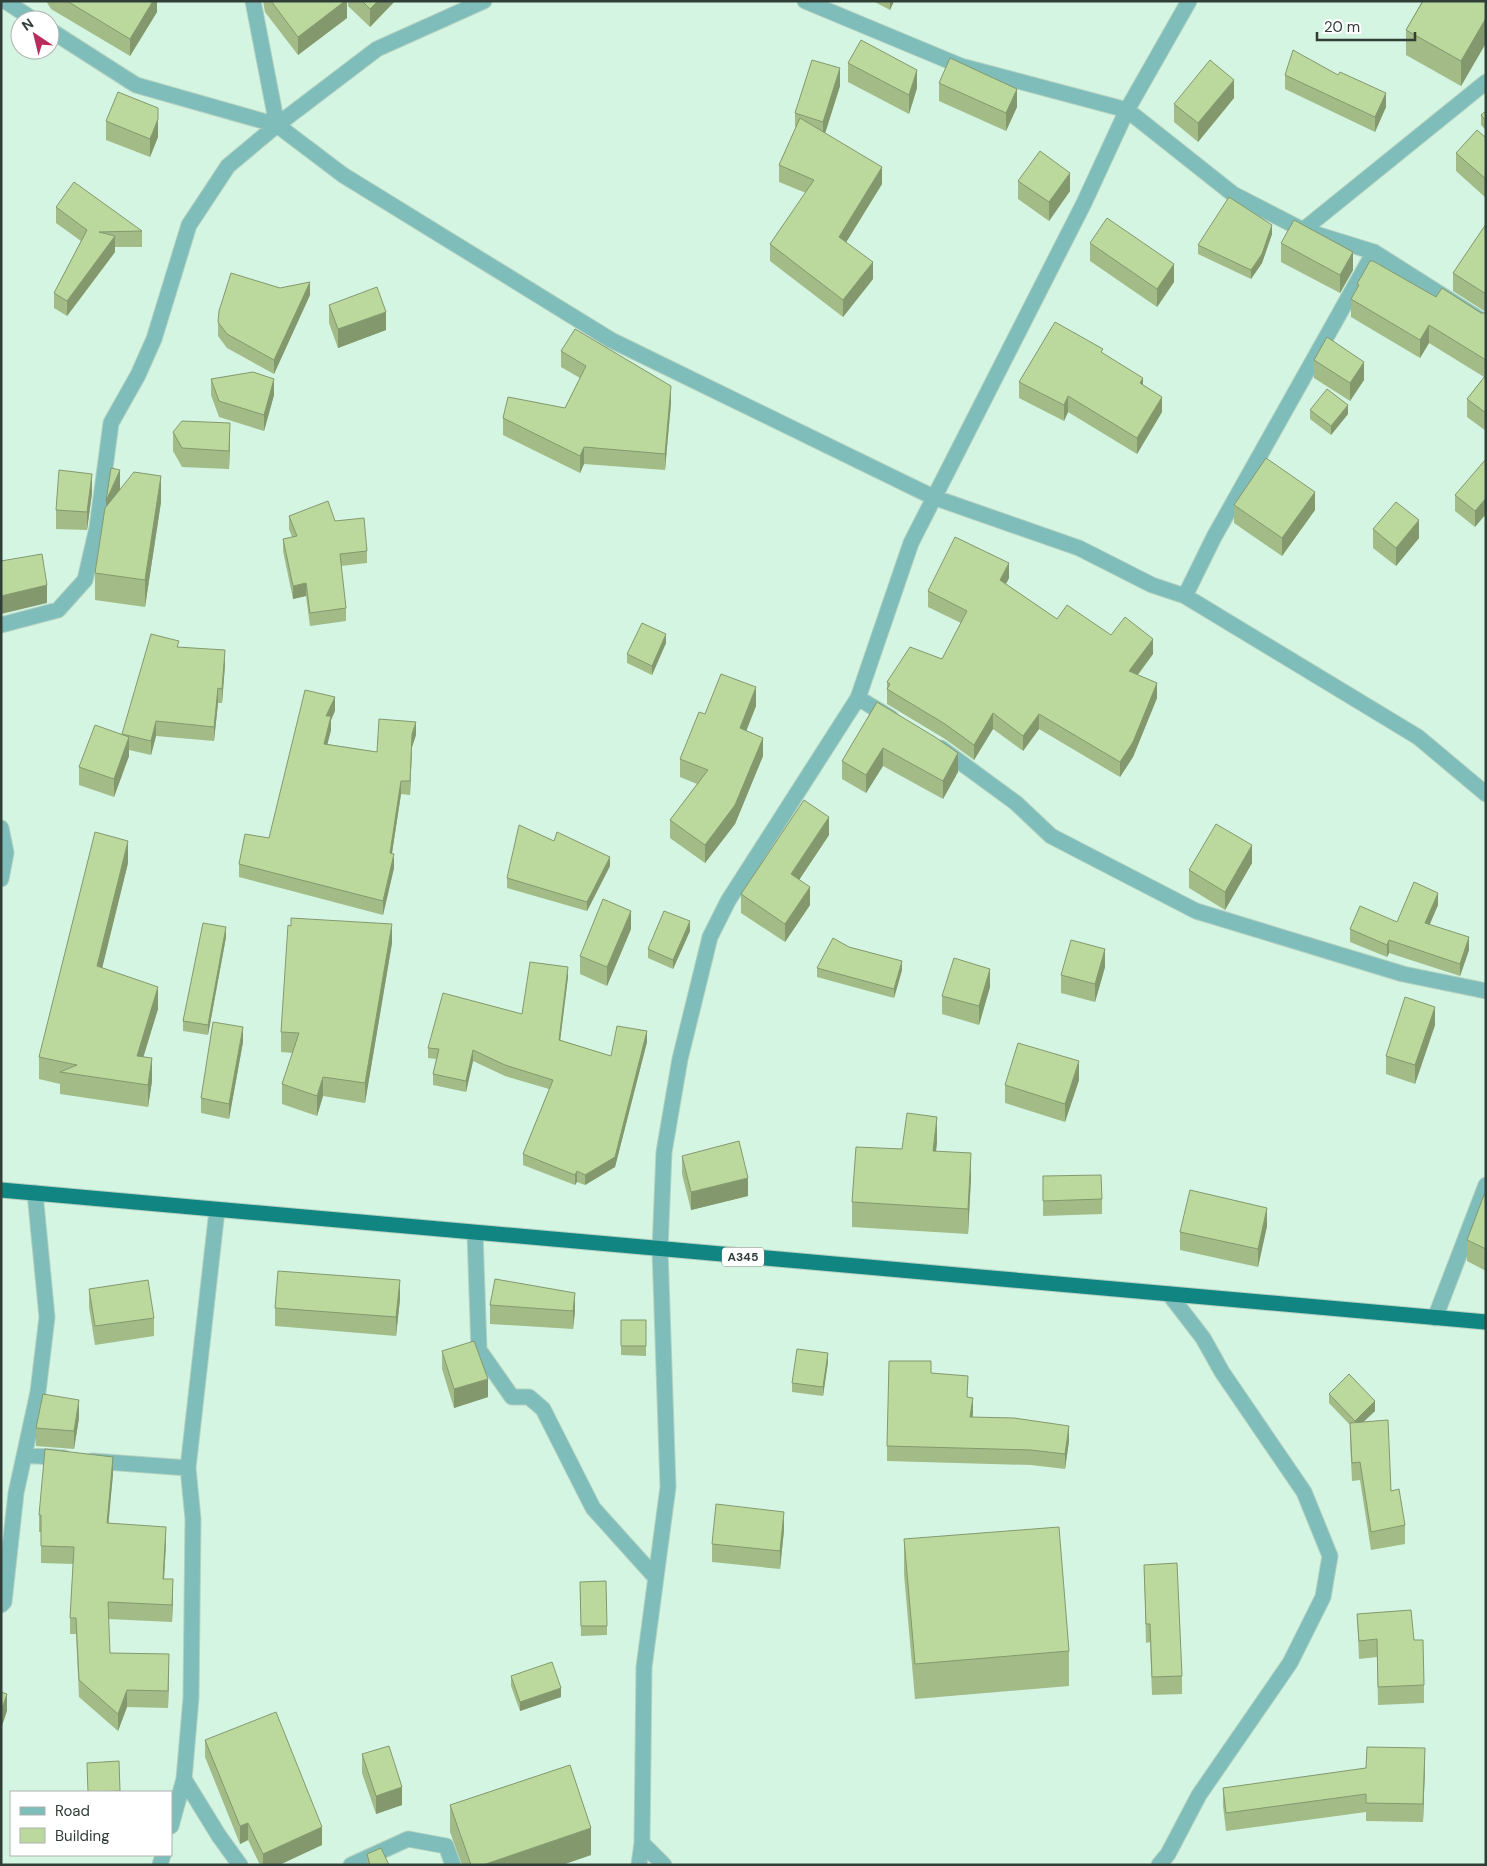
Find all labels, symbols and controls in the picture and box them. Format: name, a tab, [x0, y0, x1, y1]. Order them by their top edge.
north arrow	[10, 10, 60, 60]
scale bar	[1317, 10, 1414, 42]
text: N	[18, 14, 37, 35]
text: 20 m	[1324, 17, 1360, 37]
road number: A345	[722, 1248, 764, 1266]
legend	[10, 1791, 172, 1856]
text: Road	[55, 1801, 90, 1821]
text: Building	[55, 1826, 110, 1846]

